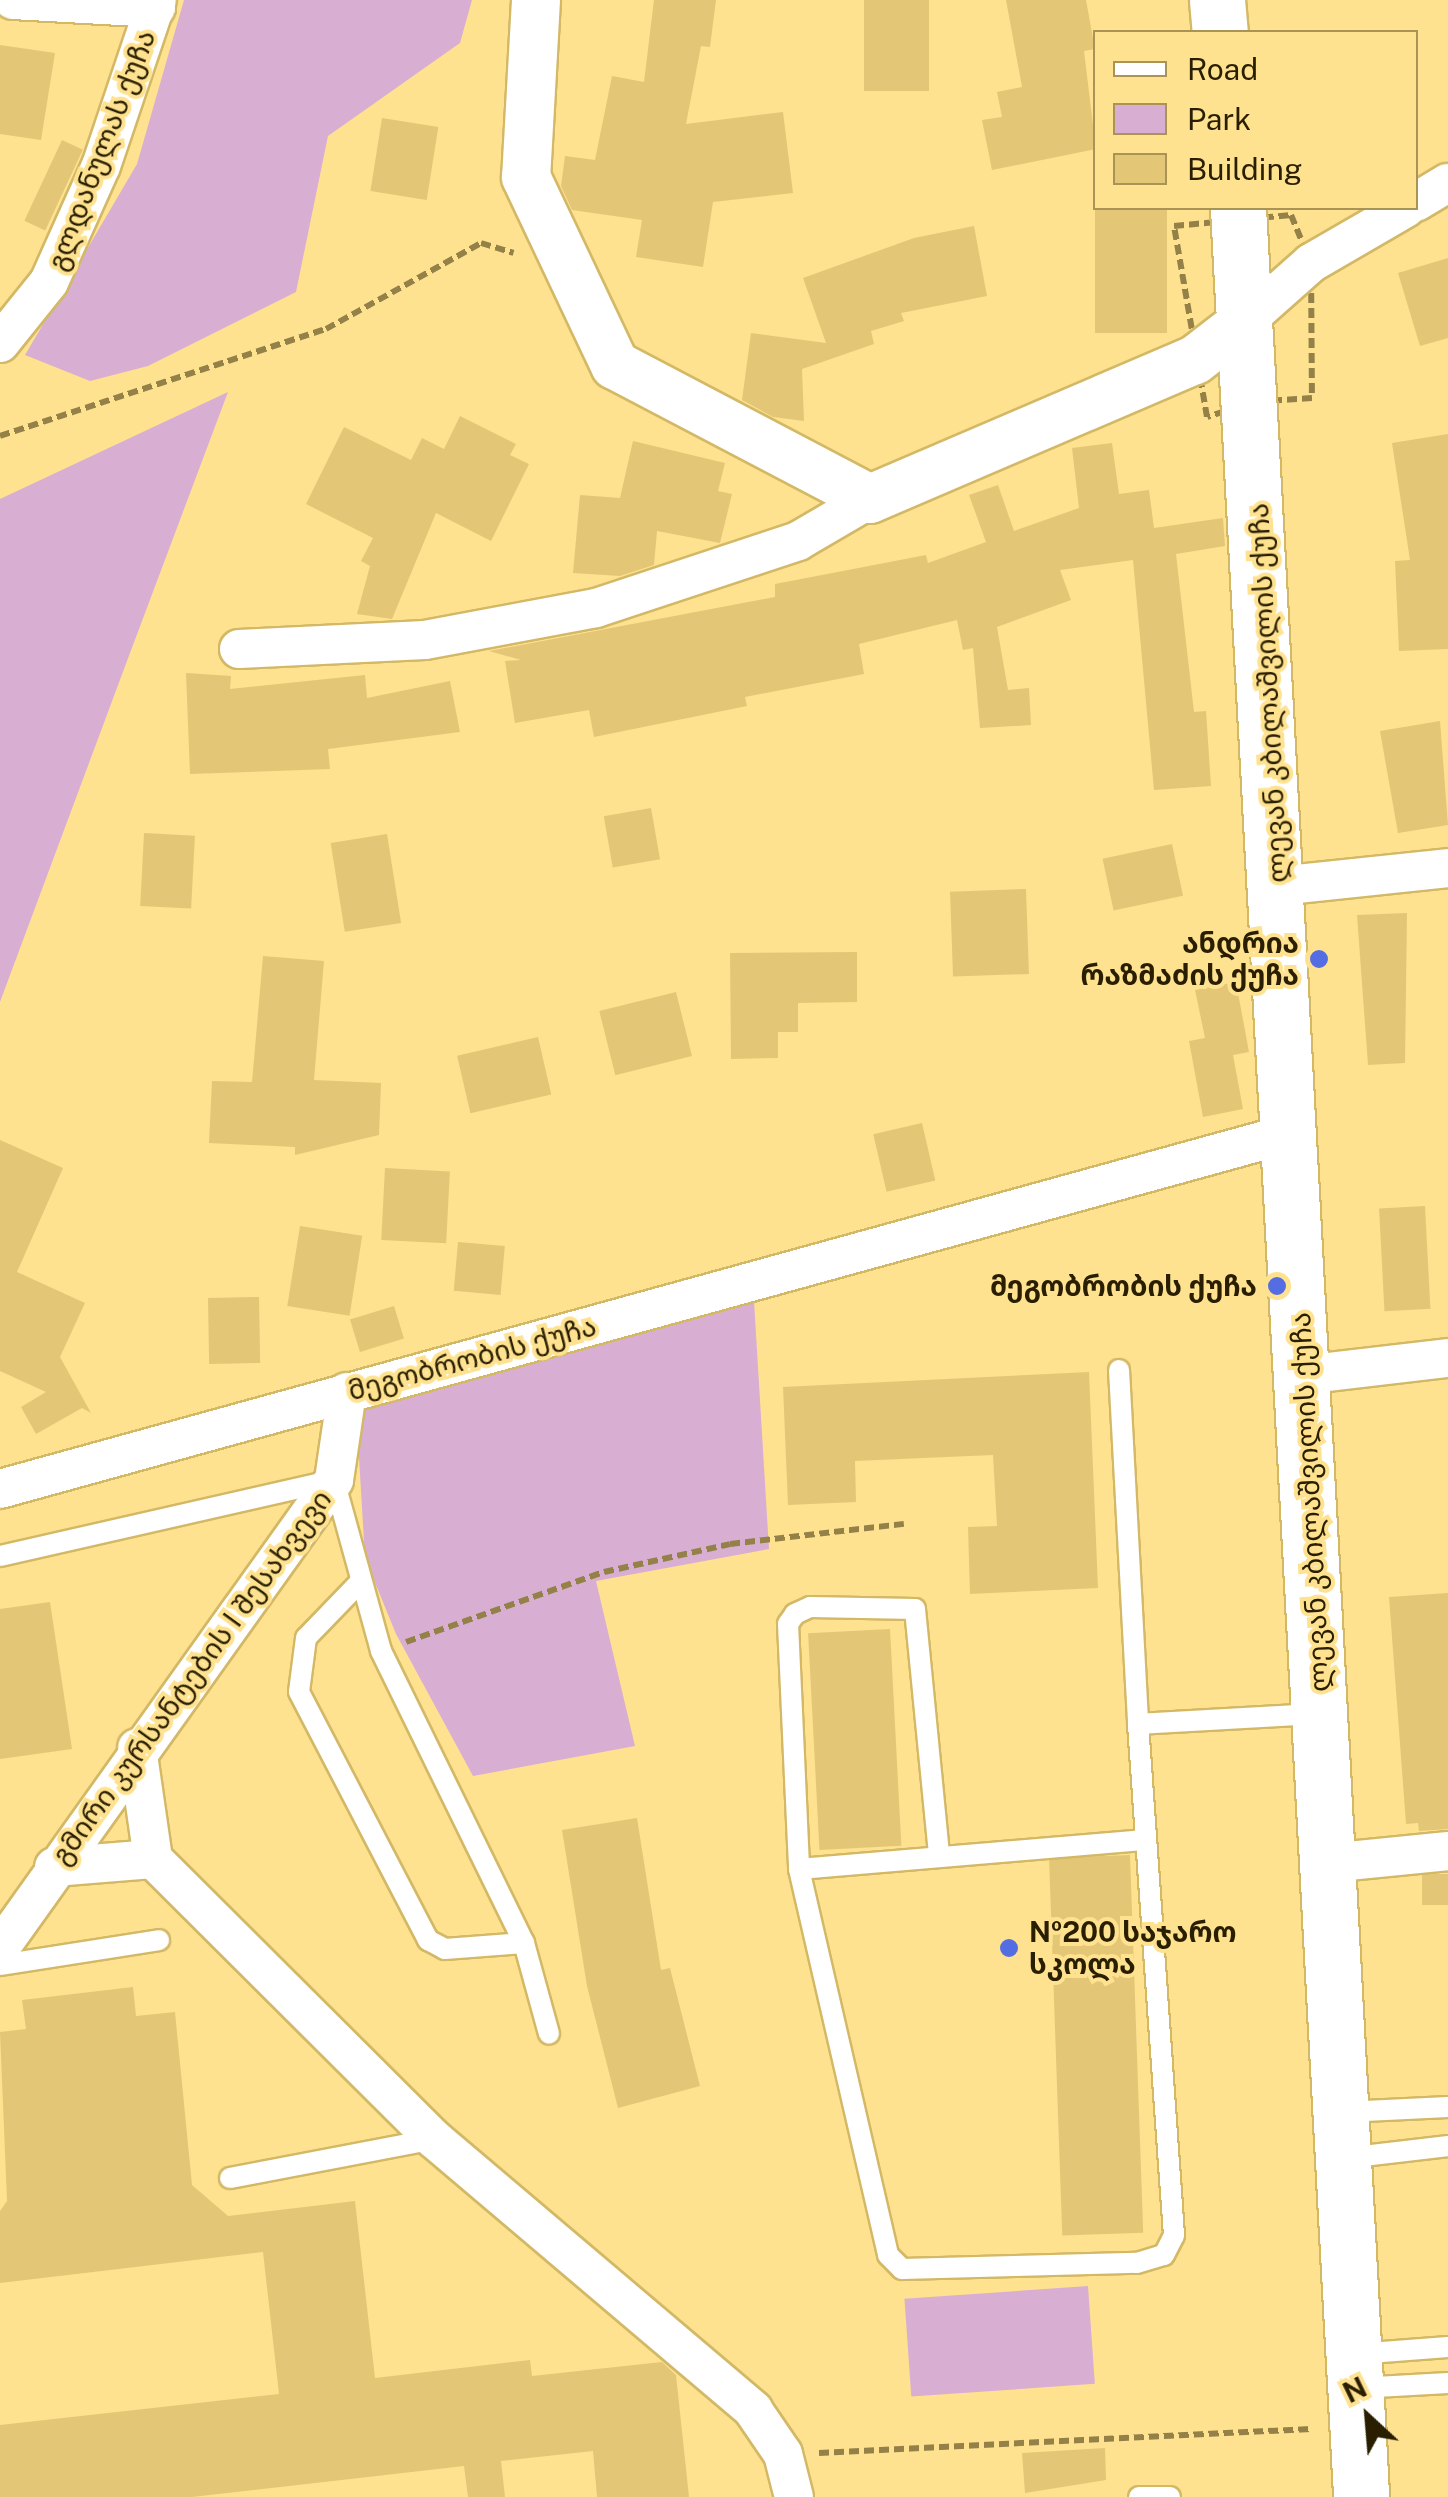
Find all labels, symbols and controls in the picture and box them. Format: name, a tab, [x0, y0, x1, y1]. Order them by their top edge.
street label: გლდანულას ქუჩა	[40, 25, 162, 275]
legend	[1093, 30, 1418, 210]
text: Road	[1187, 51, 1258, 87]
text: Park	[1187, 101, 1251, 137]
text: Building	[1187, 151, 1302, 187]
street label: ლევან კბილაშვილის ქუჩა	[1241, 502, 1295, 884]
place label: ანდრია რაზმაძის ქუჩა	[1081, 926, 1299, 992]
marker: ანდრია რაზმაძის ქუჩა	[1308, 948, 1330, 970]
place label: მეგობრობის ქუჩა	[990, 1269, 1257, 1303]
marker: მეგობრობის ქუჩა	[1266, 1275, 1288, 1297]
street label: მეგობრობის ქუჩა	[344, 1309, 600, 1407]
street label: ლევან კბილაშვილის ქუჩა	[1283, 1311, 1337, 1693]
street label: გმირი კურსანტების I შესახვევი	[44, 1483, 338, 1871]
place label: №200 საჯარო სკოლა	[1029, 1915, 1236, 1981]
marker: №200 საჯარო სკოლა	[998, 1937, 1020, 1959]
north arrow	[1318, 2367, 1418, 2467]
text: N	[1338, 2370, 1372, 2409]

